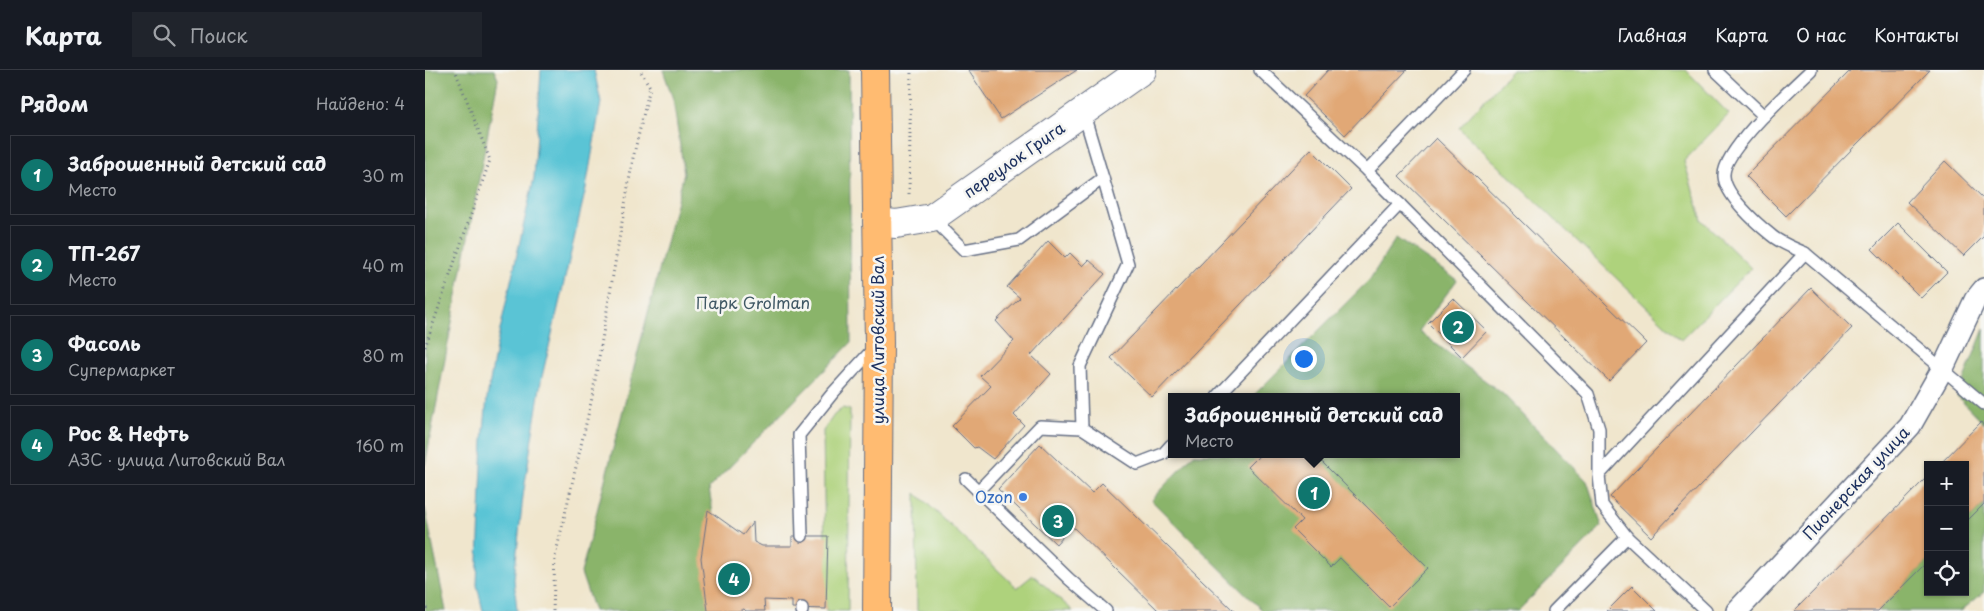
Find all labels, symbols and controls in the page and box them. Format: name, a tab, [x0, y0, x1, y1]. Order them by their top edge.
search box	[132, 12, 482, 57]
text: Карта	[25, 17, 102, 53]
icon: search	[150, 21, 178, 49]
text: Поиск	[190, 21, 248, 49]
text: Главная	[1618, 21, 1687, 48]
text: Карта	[1715, 21, 1768, 48]
text: О нас	[1796, 21, 1846, 48]
text: Контакты	[1874, 21, 1959, 48]
text: Рядом	[20, 87, 88, 119]
text: Найдено: 4	[316, 91, 405, 115]
street label: переулок Грига	[958, 115, 1069, 203]
text: Заброшенный детский сад	[68, 149, 326, 177]
text: 1	[33, 163, 41, 187]
text: 30 m	[362, 163, 404, 187]
text: Место	[68, 177, 117, 201]
text: ТП-267	[68, 239, 140, 267]
text: 2	[31, 253, 43, 277]
text: 40 m	[362, 253, 404, 277]
street label: улица Литовский Вал	[865, 256, 889, 424]
text: Место	[68, 267, 117, 291]
park label: Парк Grolman	[696, 290, 810, 314]
pin: 2	[1442, 308, 1474, 346]
text: Фасоль	[68, 329, 141, 357]
text: 3	[32, 343, 42, 367]
text: 80 m	[362, 343, 404, 367]
your location	[1291, 346, 1317, 372]
text: Супермаркет	[68, 357, 175, 381]
popup	[1168, 393, 1460, 458]
text: Заброшенный детский сад	[1185, 400, 1443, 428]
text: Рос & Нефть	[68, 419, 189, 447]
street label: Пионерская улица	[1796, 420, 1914, 544]
text: Место	[1185, 428, 1234, 452]
text: 4	[32, 433, 42, 457]
text: 160 m	[356, 433, 404, 457]
text: АЗС · улица Литовский Вал	[68, 447, 285, 471]
map controls	[1924, 461, 1969, 596]
button: +	[1924, 461, 1969, 506]
pin: 1	[1298, 474, 1330, 512]
place label: Ozon	[975, 484, 1013, 508]
marker: Ozon	[1017, 491, 1029, 503]
pin: 3	[1042, 502, 1074, 540]
button: −	[1924, 506, 1969, 551]
button: locate	[1924, 551, 1969, 596]
pin: 4	[718, 560, 750, 598]

